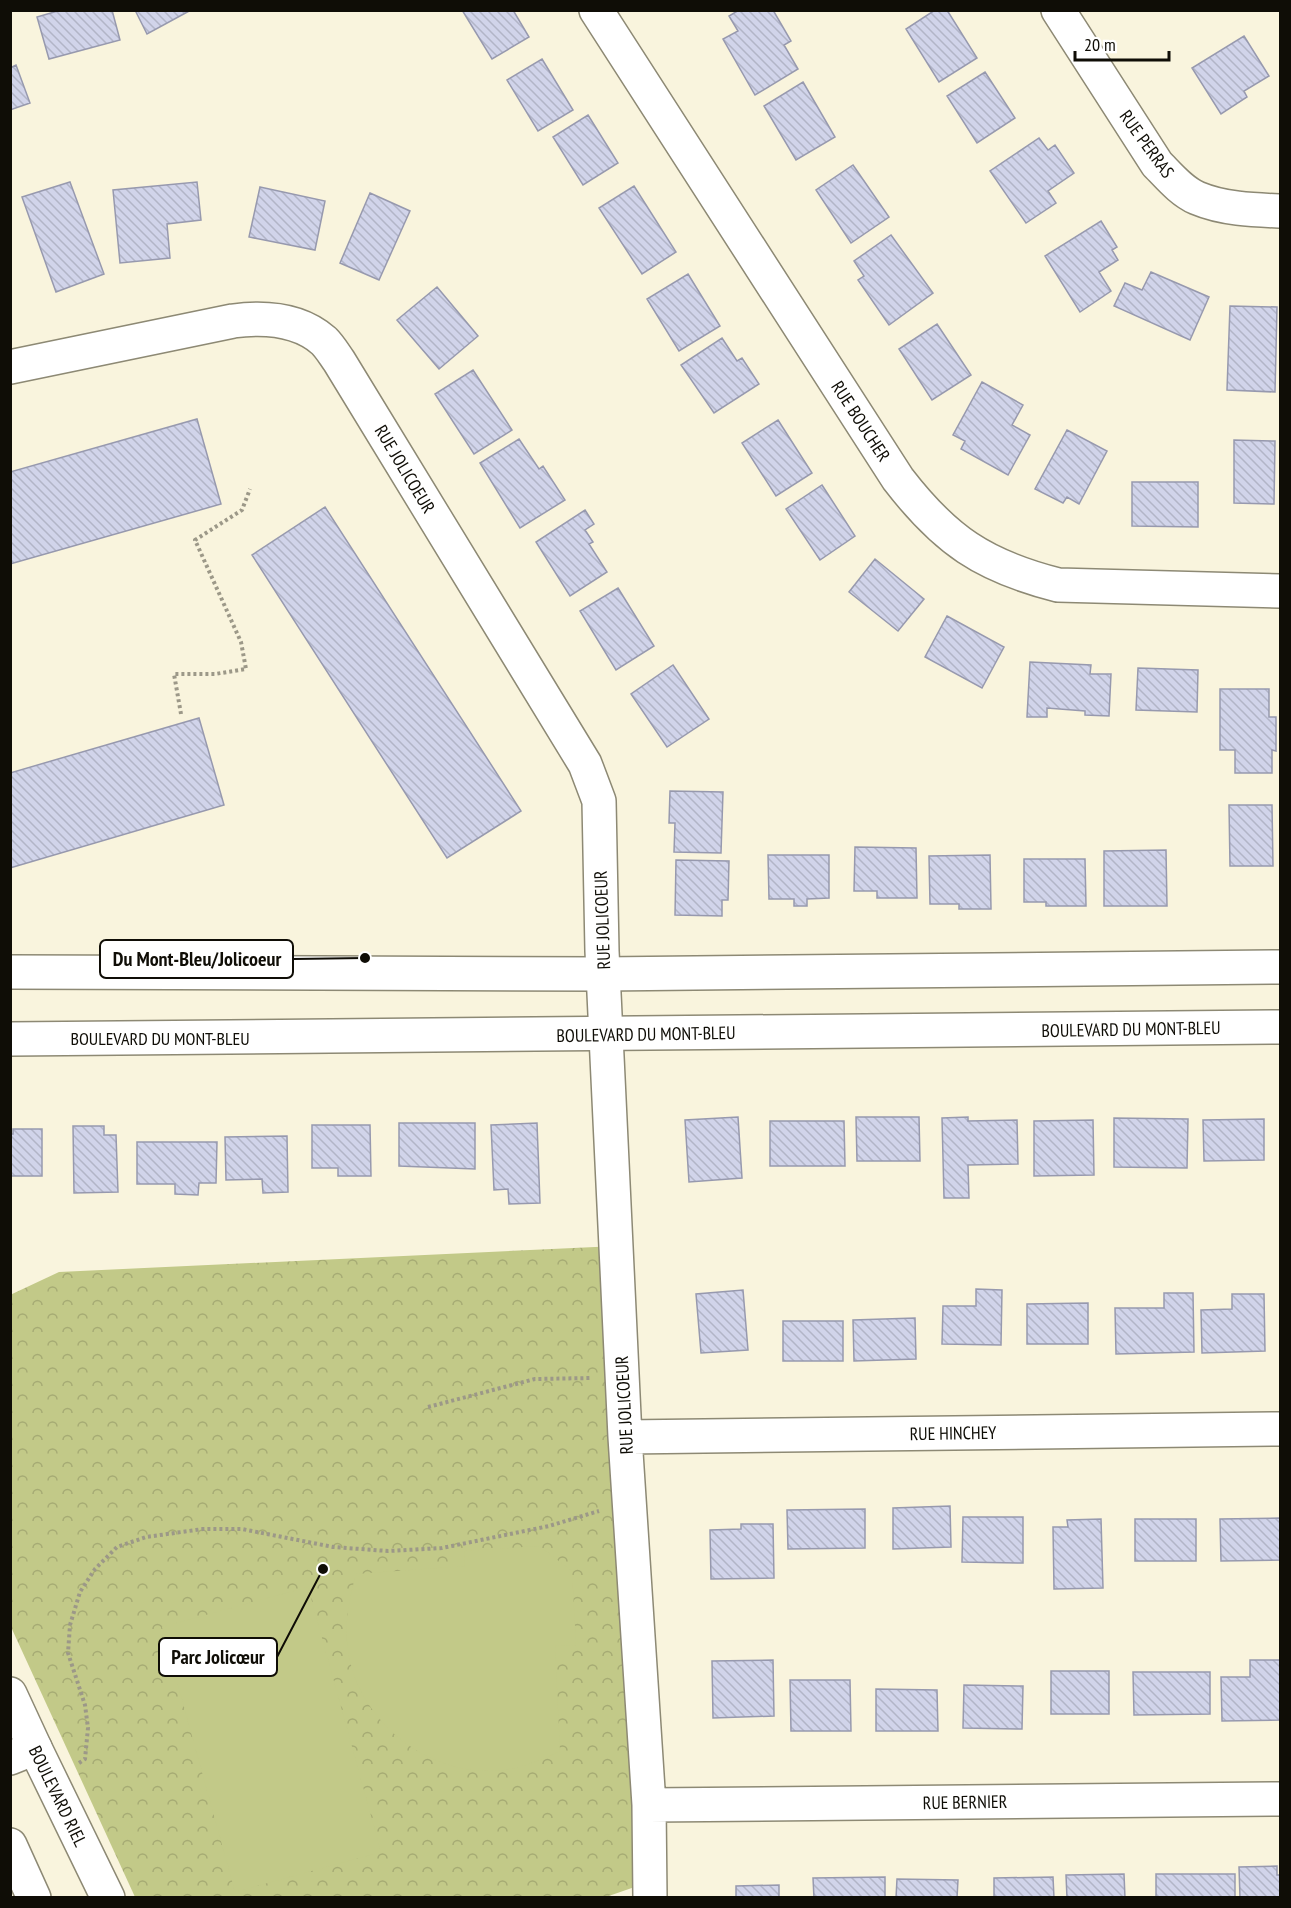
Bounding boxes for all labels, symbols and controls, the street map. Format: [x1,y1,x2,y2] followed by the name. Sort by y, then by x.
[1075,24,1170,62] scale bar
[1084,33,1116,56] text: 20 m
[1115,105,1180,183] street label: RUE PERRAS
[826,376,896,466] street label: RUE BOUCHER
[370,421,441,518] street label: RUE JOLICOEUR
[589,870,615,970] street label: RUE JOLICOEUR
[100,940,293,978] callout: Du Mont-Bleu/Jolicoeur
[113,946,281,972] text: Du Mont-Bleu/Jolicoeur
[1041,1016,1221,1042] street label: BOULEVARD DU MONT-BLEU
[556,1021,736,1047] street label: BOULEVARD DU MONT-BLEU
[70,1027,250,1050] street label: BOULEVARD DU MONT-BLEU
[610,1355,638,1455] street label: RUE JOLICOEUR
[909,1421,997,1445] street label: RUE HINCHEY
[159,1638,277,1676] callout: Parc Jolicœur
[171,1644,265,1670] text: Parc Jolicœur
[24,1742,92,1851] street label: BOULEVARD RIEL
[922,1790,1008,1814] street label: RUE BERNIER

